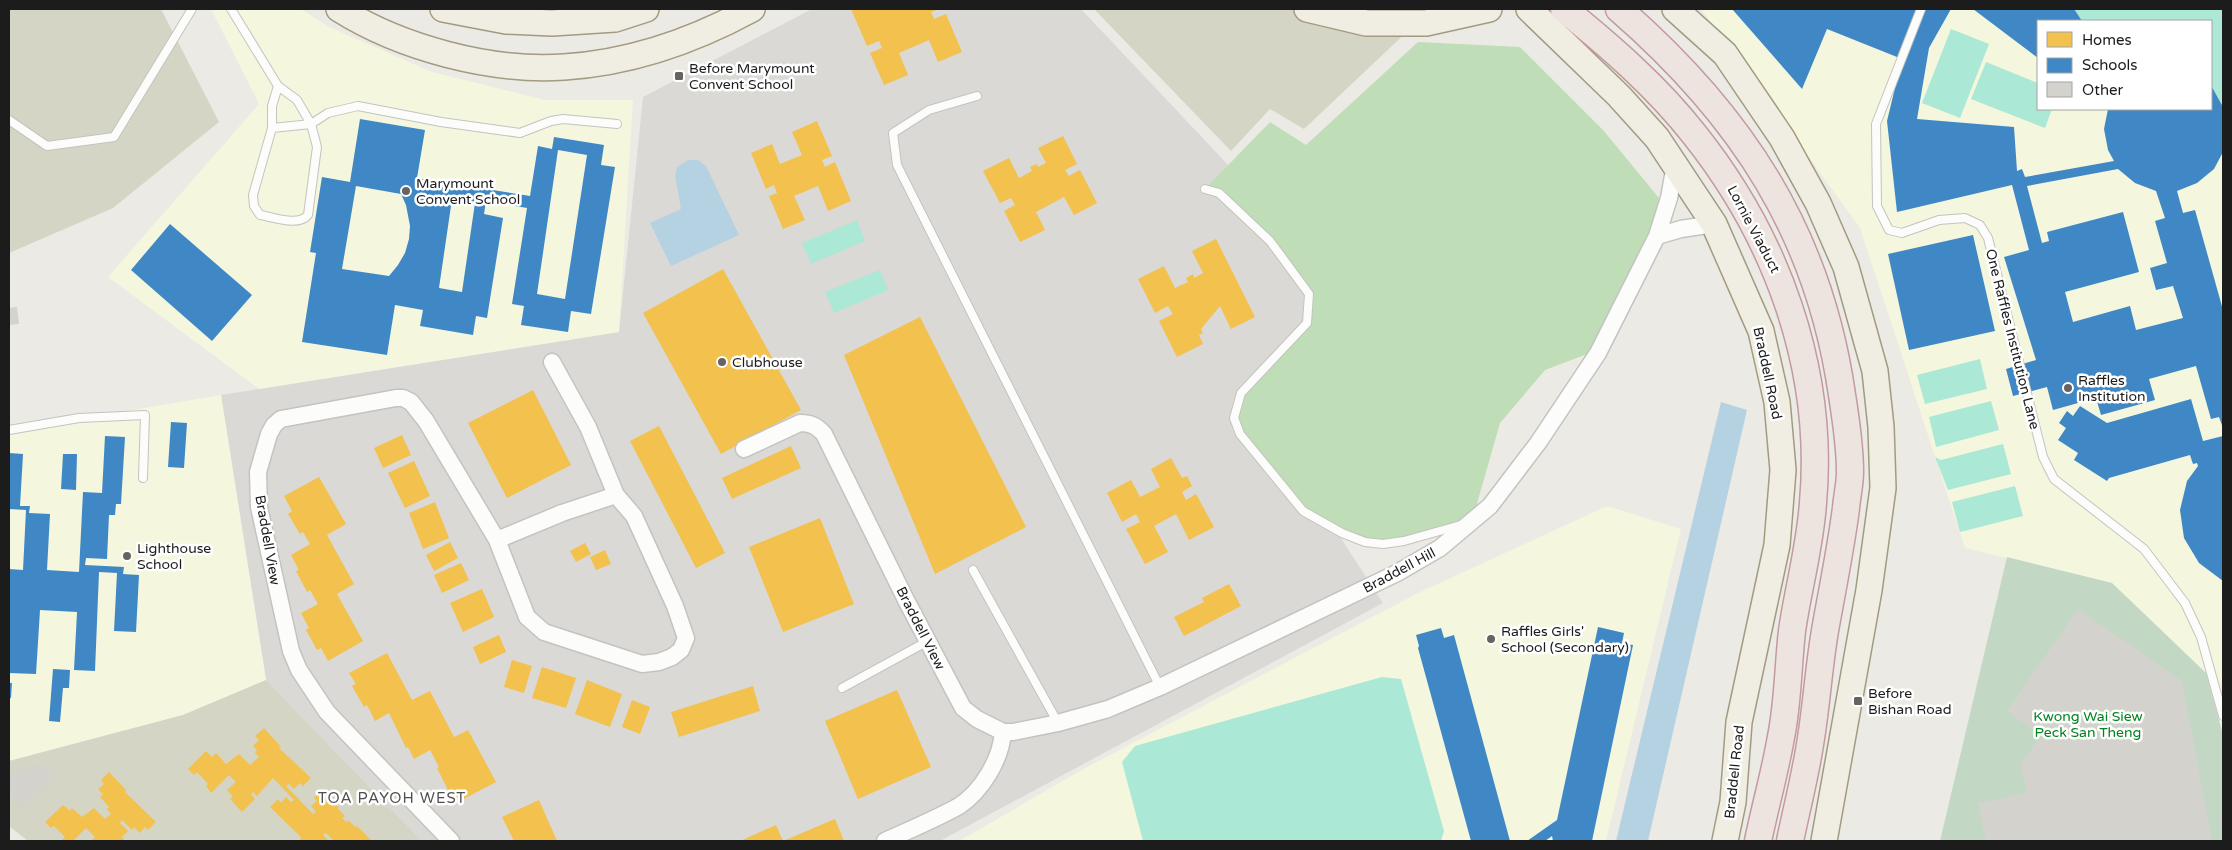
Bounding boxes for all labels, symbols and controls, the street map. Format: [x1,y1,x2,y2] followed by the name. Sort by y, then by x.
[2037,20,2212,110] legend
[2082,31,2132,49] text: Homes
[2082,56,2138,74] text: Schools
[689,60,815,93] place label: Before Marymount Convent School
[673,70,685,82] marker: Before Marymount Convent School
[2082,81,2124,99] text: Other
[416,175,520,208] place label: Marymount Convent School
[1723,183,1784,276] street label: Lornie Viaduct
[400,185,412,197] marker: Marymount Convent School
[1982,247,2043,431] street label: One Raffles Institution Lane
[1749,325,1786,421] street label: Braddell Road
[732,354,803,371] place label: Clubhouse
[716,356,728,368] marker: Clubhouse
[2078,372,2146,405] place label: Raffles Institution
[2062,382,2074,394] marker: Raffles Institution
[251,494,284,586] street label: Braddell View
[137,540,211,573] place label: Lighthouse School
[1360,544,1439,597] street label: Braddell Hill
[121,550,133,562] marker: Lighthouse School
[892,584,949,673] street label: Braddell View
[1501,623,1629,656] place label: Raffles Girls' School (Secondary)
[1485,633,1497,645] marker: Raffles Girls' School (Secondary)
[1868,685,1952,718] place label: Before Bishan Road
[1852,695,1864,707] marker: Before Bishan Road
[2033,708,2143,741] park label: Kwong Wai Siew Peck San Theng
[1721,724,1748,820] street label: Braddell Road
[318,789,466,807] district label: TOA PAYOH WEST

